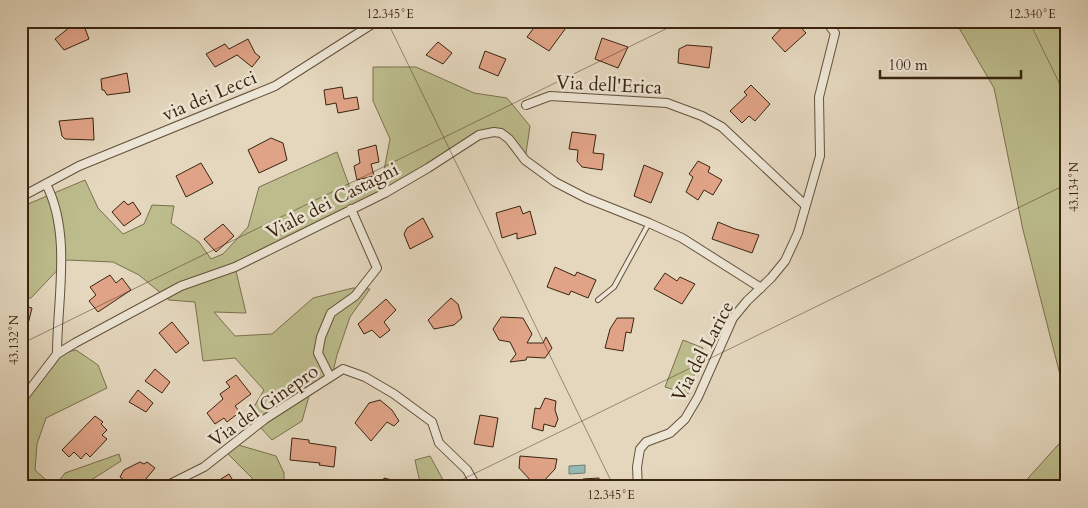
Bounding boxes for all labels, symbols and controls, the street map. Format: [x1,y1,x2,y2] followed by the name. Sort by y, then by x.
[366,6,414,22] text: 12.345°E
[1008,6,1056,22] text: 12.340°E
[880,48,1022,80] scale bar
[888,55,928,75] text: 100 m
[158,64,261,127] street label: via dei Lecci
[555,69,663,101] street label: Via dell'Erica
[262,156,403,245] street label: Viale dei Castagni
[1066,161,1082,212] text: 43.134°N
[665,297,740,406] street label: Via del Larice
[6,314,22,365] text: 43.132°N
[204,358,324,453] street label: Via del Ginepro
[587,487,635,503] text: 12.345°E

